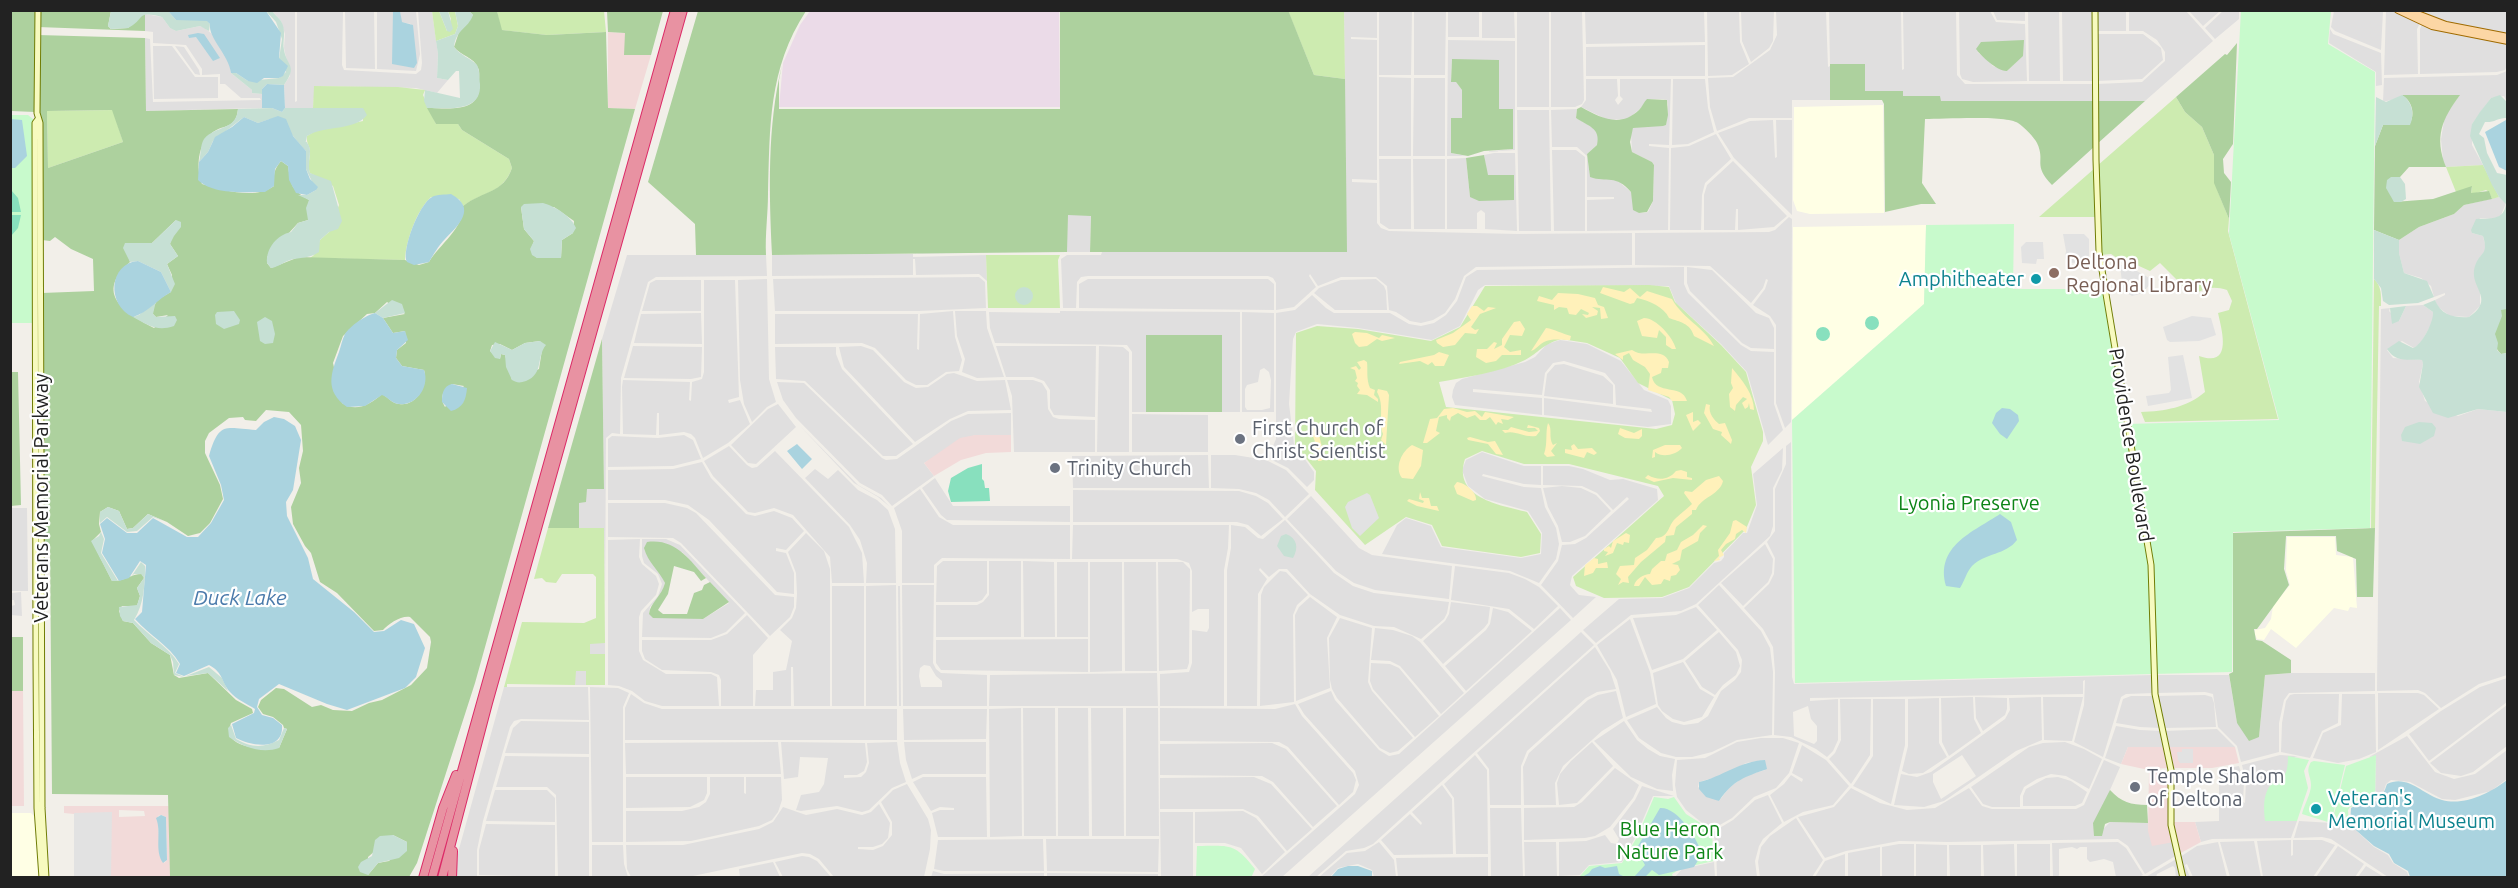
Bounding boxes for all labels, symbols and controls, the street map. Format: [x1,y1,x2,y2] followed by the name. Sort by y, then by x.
[2066,250,2211,297] place label: Deltona Regional Library
[2047,266,2061,280] marker: Deltona Regional Library
[1899,267,2024,291] place label: Amphitheater
[2029,272,2043,286] marker: Amphitheater
[2104,346,2158,544] street label: Providence Boulevard
[29,373,53,623] street label: Veterans Memorial Parkway
[1252,416,1386,463] place label: First Church of Christ Scientist
[1233,432,1247,446] marker: First Church of Christ Scientist
[1067,456,1192,480] place label: Trinity Church
[1048,461,1062,475] marker: Trinity Church
[1898,491,2040,515] park label: Lyonia Preserve
[193,585,287,611] water label: Duck Lake
[2147,764,2284,811] place label: Temple Shalom of Deltona
[2128,780,2142,794] marker: Temple Shalom of Deltona
[2328,786,2495,833] place label: Veteran's Memorial Museum
[2309,802,2323,816] marker: Veteran's Memorial Museum
[1617,817,1723,864] park label: Blue Heron Nature Park

